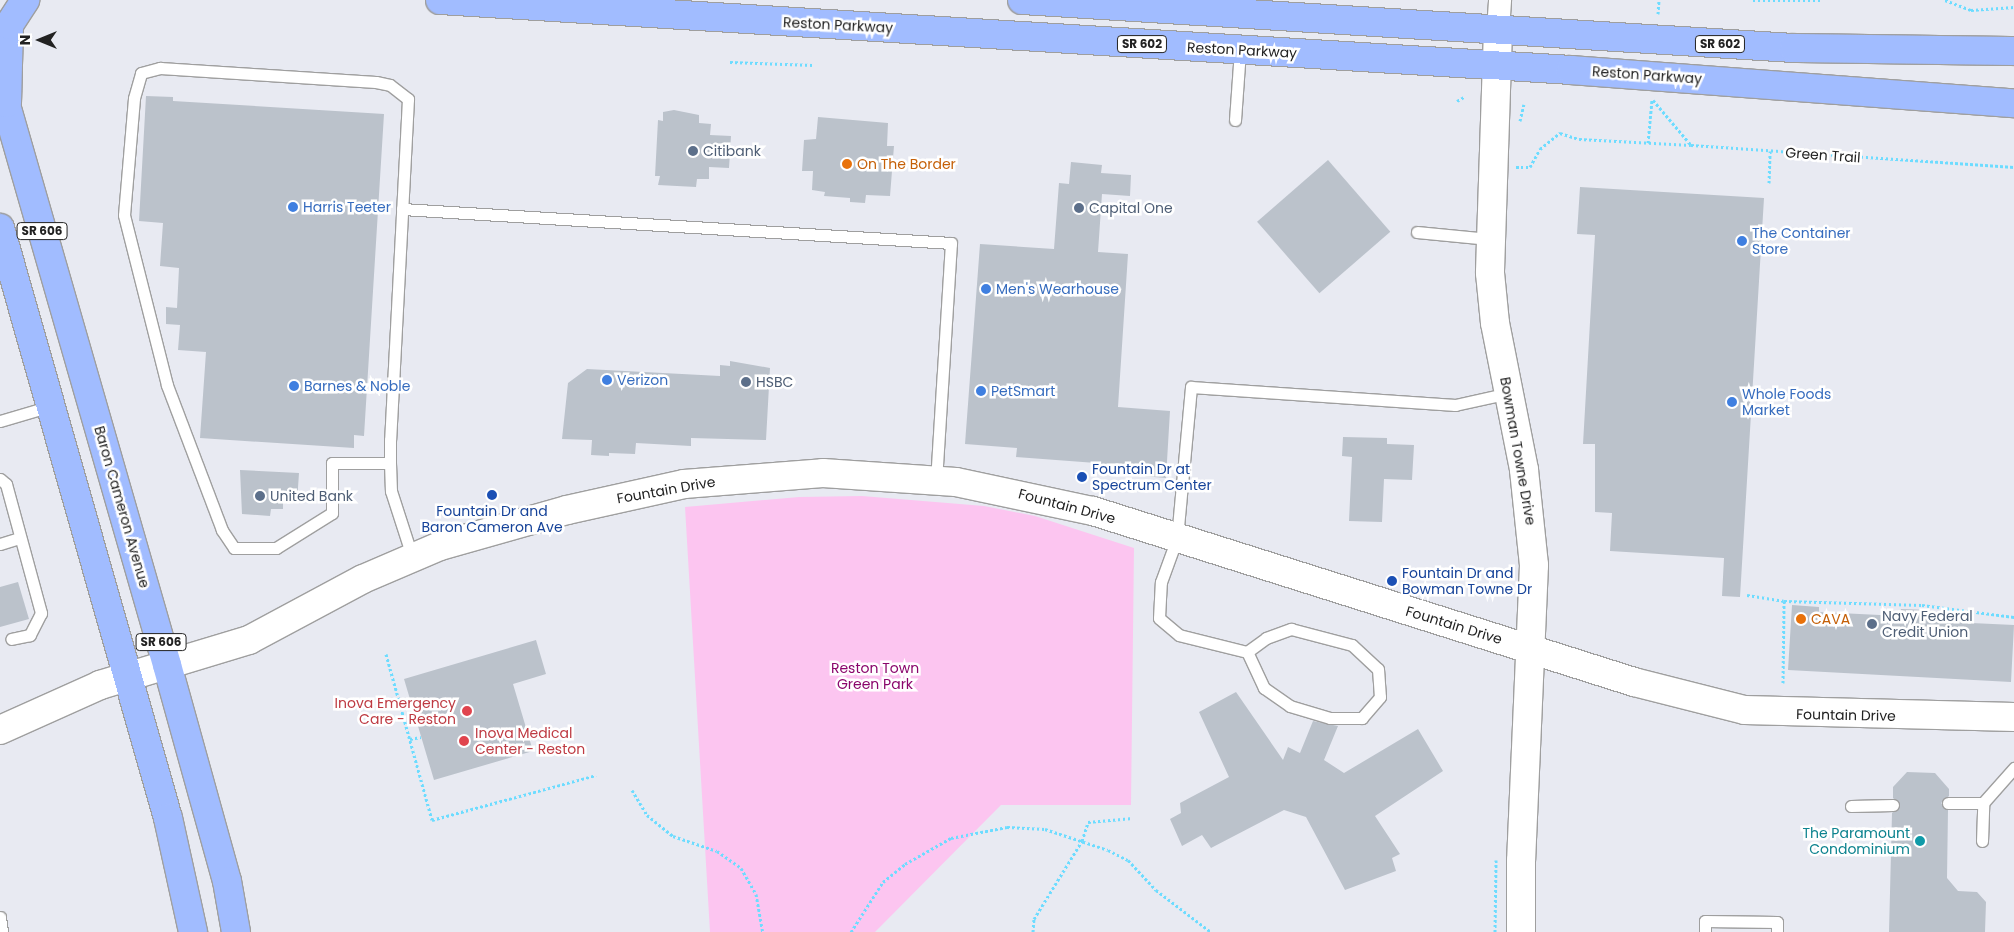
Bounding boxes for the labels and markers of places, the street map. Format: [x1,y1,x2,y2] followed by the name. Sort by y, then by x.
[703,143,761,159] place label: Citibank
[687,145,699,157] marker: Citibank
[857,156,956,172] place label: On The Border
[841,158,853,170] marker: On The Border
[303,199,391,215] place label: Harris Teeter
[1089,200,1173,216] place label: Capital One
[287,201,299,213] marker: Harris Teeter
[1073,202,1085,214] marker: Capital One
[1752,225,1851,258] place label: The Container Store
[1736,235,1748,247] marker: The Container Store
[996,281,1119,297] place label: Men's Wearhouse
[980,283,992,295] marker: Men's Wearhouse
[617,372,668,388] place label: Verizon
[601,374,613,386] marker: Verizon
[756,374,793,390] place label: HSBC
[740,376,752,388] marker: HSBC
[304,378,410,394] place label: Barnes & Noble
[288,380,300,392] marker: Barnes & Noble
[991,383,1055,399] place label: PetSmart
[975,385,987,397] marker: PetSmart
[1742,386,1831,418] place label: Whole Foods Market
[1726,396,1738,408] marker: Whole Foods Market
[1092,461,1212,494] place label: Fountain Dr at Spectrum Center
[1076,471,1088,483] marker: Fountain Dr at Spectrum Center
[270,488,353,504] place label: United Bank
[486,489,498,501] marker: Fountain Dr and Baron Cameron Ave
[254,490,266,502] marker: United Bank
[421,503,563,536] place label: Fountain Dr and Baron Cameron Ave
[1402,565,1532,598] place label: Fountain Dr and Bowman Towne Dr
[1386,575,1398,587] marker: Fountain Dr and Bowman Towne Dr
[1882,608,1973,640] place label: Navy Federal Credit Union
[1811,611,1850,627] place label: CAVA
[1795,613,1807,625] marker: CAVA
[1866,618,1878,630] marker: Navy Federal Credit Union
[335,695,456,728] place label: Inova Emergency Care - Reston
[460,704,474,718] marker: Inova Emergency Care - Reston
[475,725,585,758] place label: Inova Medical Center - Reston
[457,734,471,748] marker: Inova Medical Center - Reston
[1802,825,1910,858] place label: The Paramount Condominium
[1914,835,1926,847] marker: The Paramount Condominium

